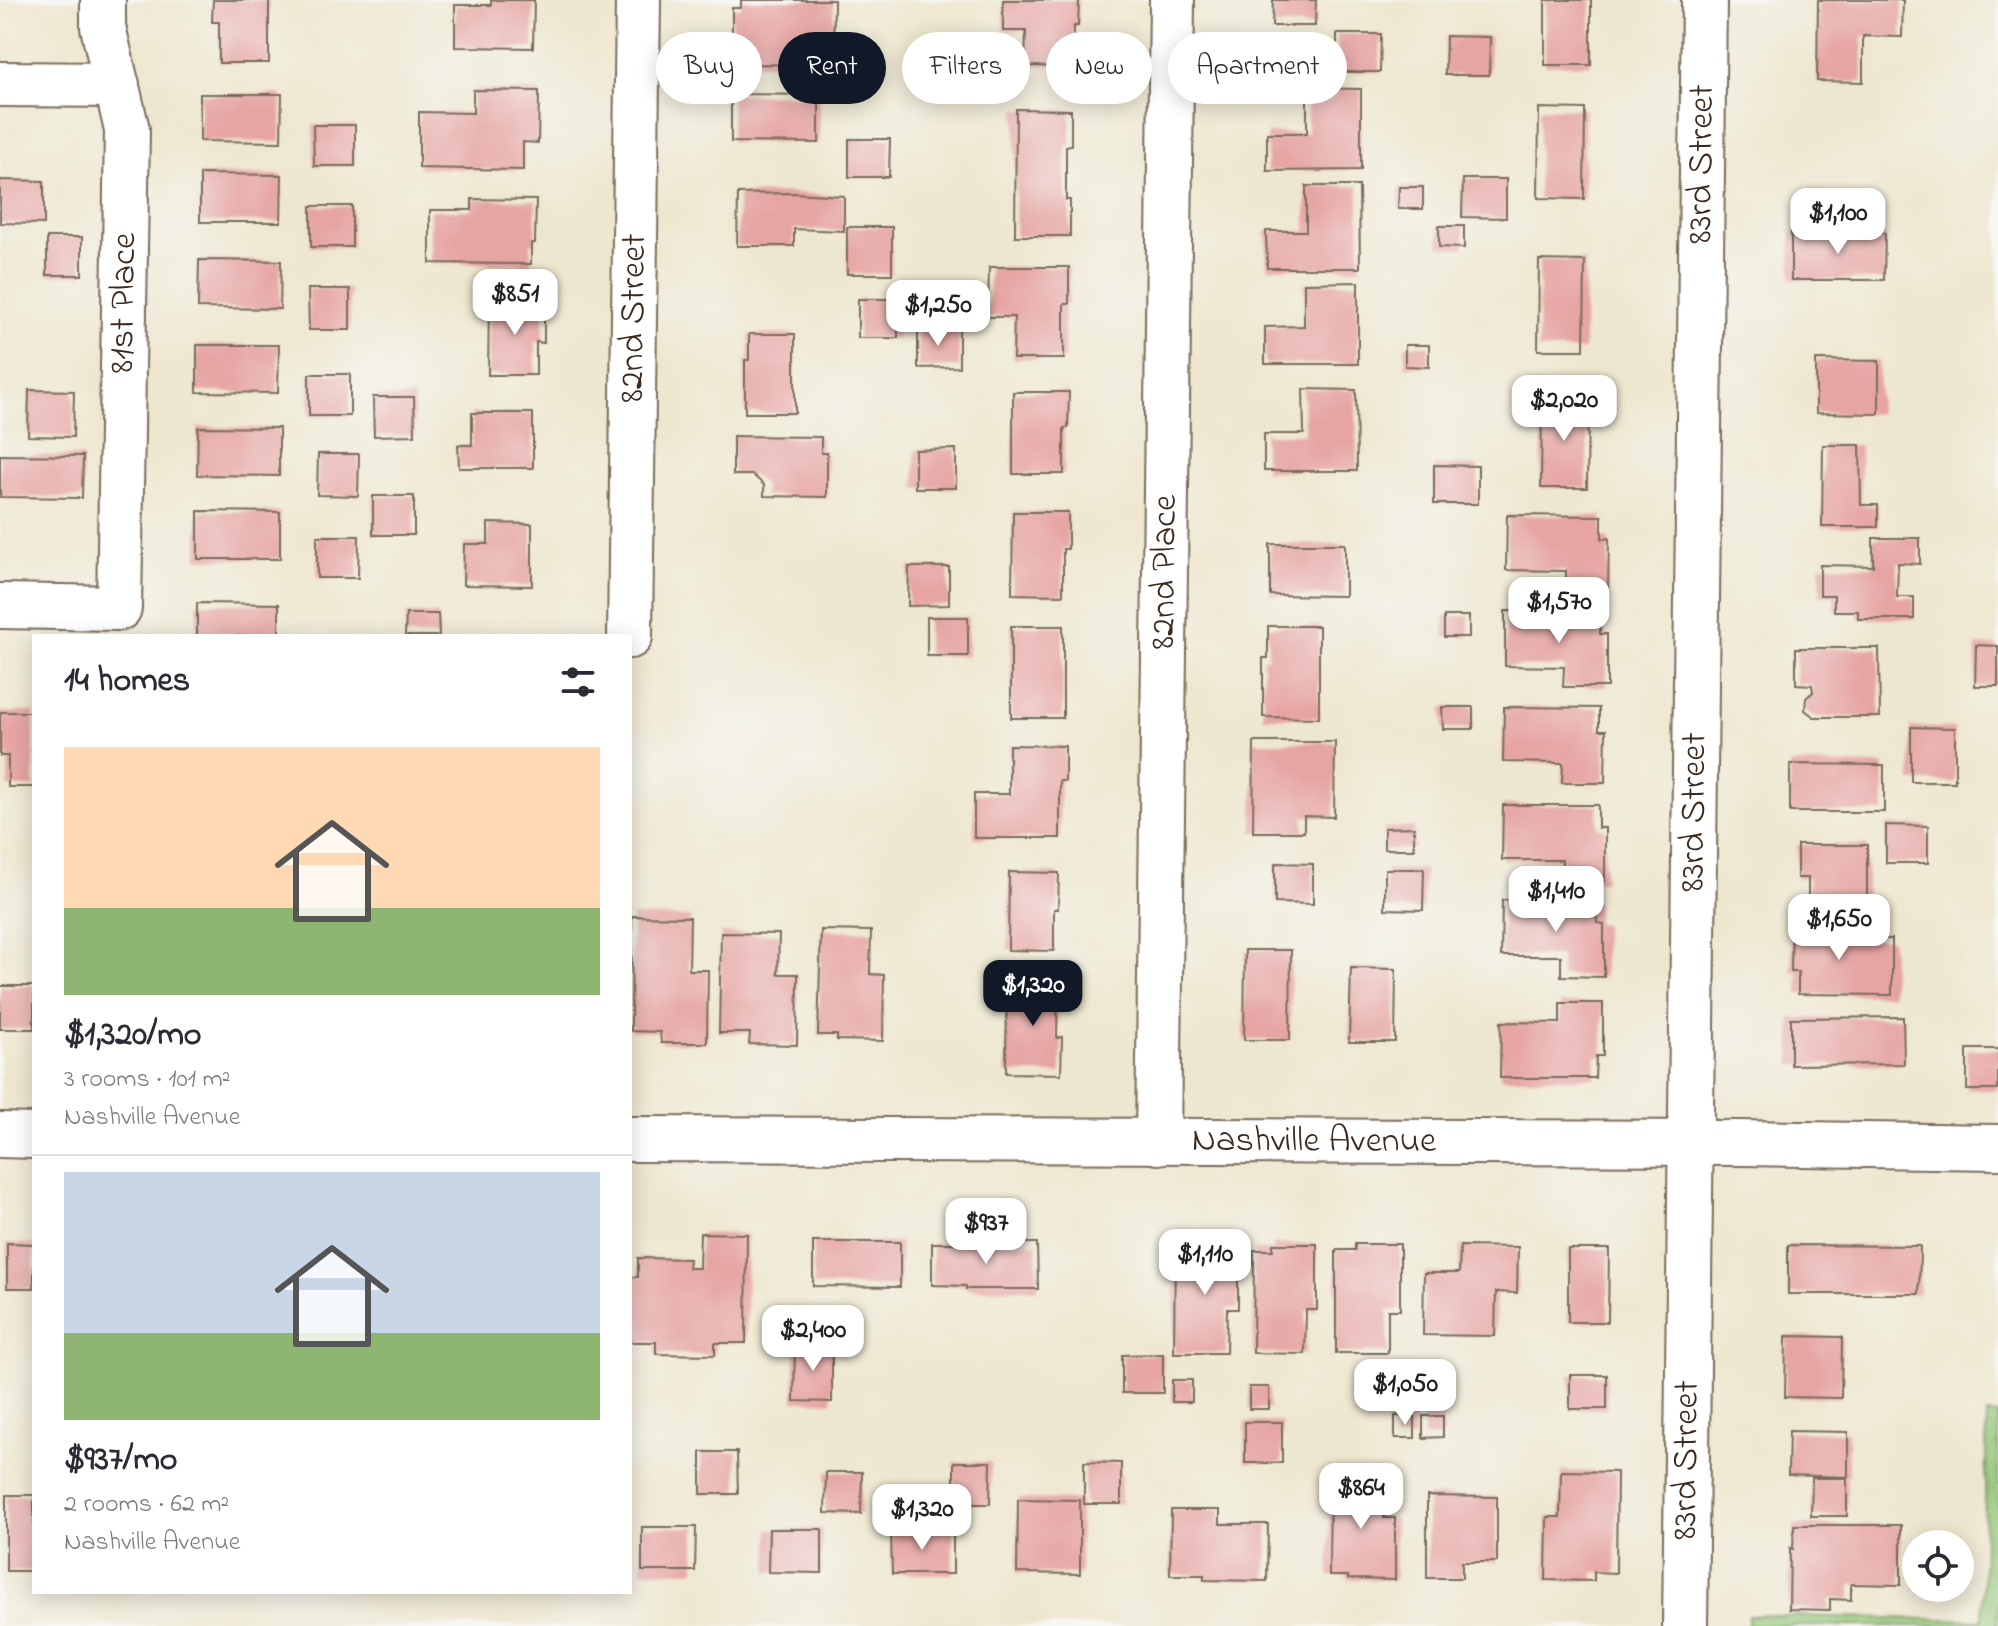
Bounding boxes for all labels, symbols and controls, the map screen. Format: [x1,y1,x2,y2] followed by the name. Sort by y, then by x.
[656,32,762,104] chip: Buy
[778,32,886,104] chip: Rent
[902,32,1030,104] chip: Filters
[1046,32,1152,104] chip: New
[1168,32,1347,104] chip: Apartment
[1675,84,1730,244] street label: 83rd Street
[1773,188,1903,256] pin: $1,100
[1808,195,1868,233] text: $1,100
[96,231,152,374] street label: 81st Place
[606,233,662,403] street label: 82nd Street
[468,269,562,337] pin: $851
[491,276,539,314] text: $851
[873,280,1003,348] pin: $1,250
[904,287,972,325] text: $1,250
[1499,375,1629,443] pin: $2,020
[1530,382,1598,420] text: $2,020
[1138,494,1192,650] street label: 82nd Place
[1494,577,1624,645] pin: $1,570
[1526,584,1592,622] text: $1,570
[64,657,190,707] text: 14 homes
[556,660,600,704] icon: filters
[1667,732,1722,892] street label: 83rd Street
[260,799,404,943] icon: home
[1491,866,1621,934] pin: $1,410
[1527,873,1585,911] text: $1,410
[1774,894,1904,962] pin: $1,650
[1806,901,1872,939] text: $1,650
[968,960,1098,1028] pin: $1,320
[1001,967,1065,1005] text: $1,320
[64,1011,201,1061] text: $1,320/mo
[64,1061,230,1099] text: 3 rooms · 101 m²
[64,1099,241,1137] text: Nashville Avenue
[1192,1115,1437,1168] street label: Nashville Avenue
[939,1198,1033,1266] pin: $937
[963,1205,1009,1243] text: $937
[260,1224,404,1368] icon: home
[1140,1229,1270,1297] pin: $1,110
[1177,1236,1233,1274] text: $1,110
[748,1305,878,1373] pin: $2,400
[780,1312,846,1350] text: $2,400
[1340,1359,1470,1427] pin: $1,050
[1372,1366,1438,1404] text: $1,050
[1660,1380,1714,1540] street label: 83rd Street
[64,1436,177,1486] text: $937/mo
[1314,1463,1408,1531] pin: $864
[1337,1470,1385,1508] text: $864
[857,1484,987,1552] pin: $1,320
[64,1486,229,1524] text: 2 rooms · 62 m²
[890,1491,954,1529] text: $1,320
[64,1524,241,1562] text: Nashville Avenue
[1902,1530,1974,1602] map controls
[1902,1530,1974,1602] button: locate

